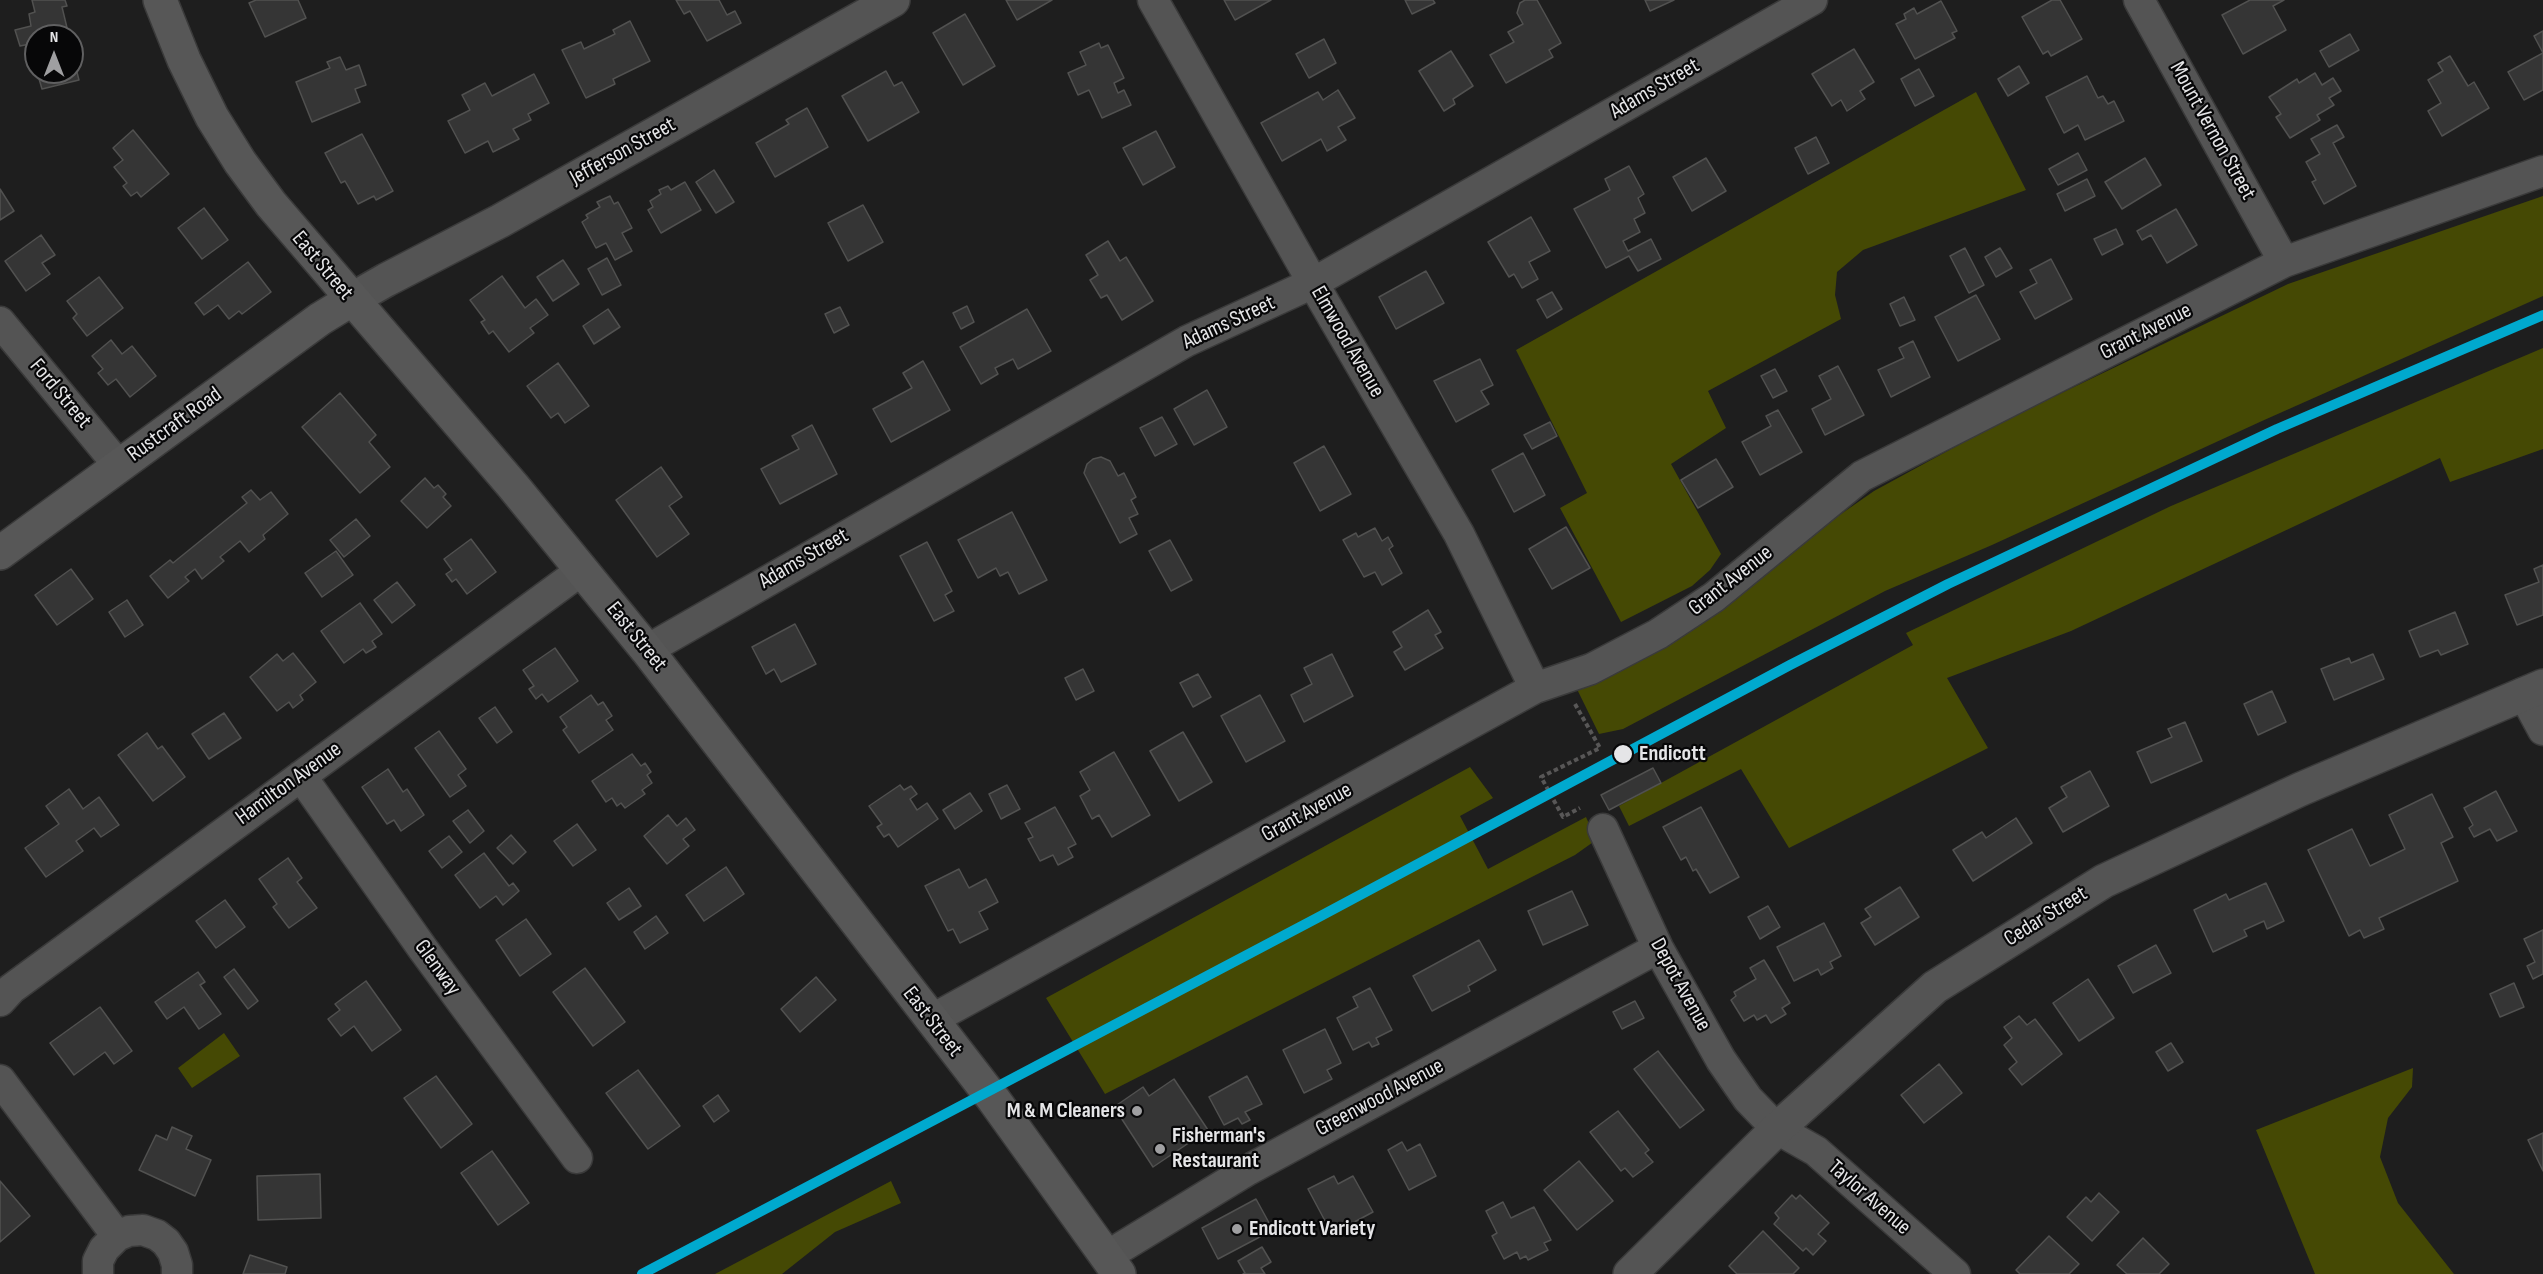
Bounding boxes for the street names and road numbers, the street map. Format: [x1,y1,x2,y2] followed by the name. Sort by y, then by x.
[1606,53,1704,125] street label: Adams Street
[2163,58,2261,204] street label: Mount Vernon Street
[566,112,680,192] street label: Jefferson Street
[286,226,358,306] street label: East Street
[1305,282,1389,402] street label: Elmwood Avenue
[1179,290,1279,356] street label: Adams Street
[2096,298,2196,366] street label: Grant Avenue
[23,354,97,434] street label: Ford Street
[123,382,227,468] street label: Rustcraft Road
[755,523,853,595] street label: Adams Street
[1684,540,1778,622] street label: Grant Avenue
[600,597,672,677] street label: East Street
[231,737,347,831] street label: Hamilton Avenue
[1257,777,1357,849] street label: Grant Avenue
[1999,881,2093,953] street label: Cedar Street
[1644,934,1716,1036] street label: Depot Avenue
[408,935,466,1001] street label: Glenway
[896,982,968,1062] street label: East Street
[1312,1053,1448,1143] street label: Greenwood Avenue
[1822,1155,1916,1241] street label: Taylor Avenue

